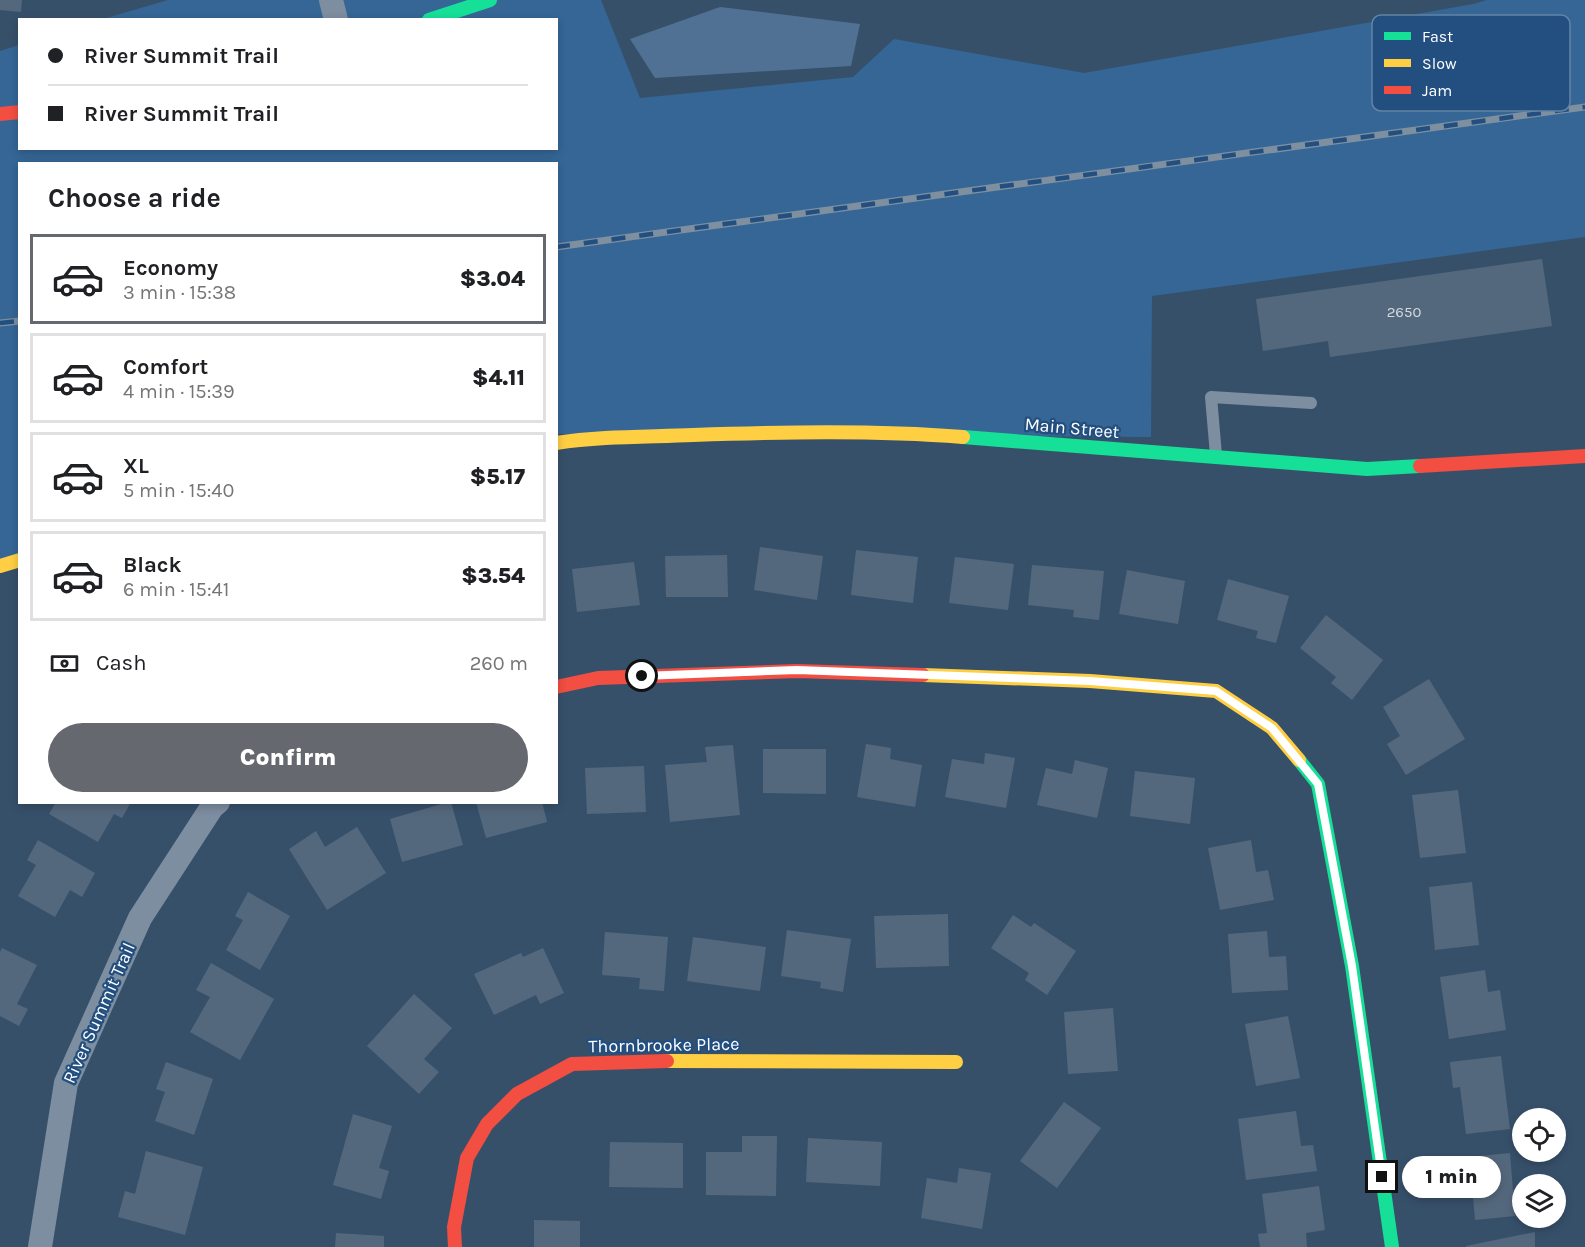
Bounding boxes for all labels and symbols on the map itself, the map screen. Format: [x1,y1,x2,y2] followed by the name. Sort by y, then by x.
[1372,15,1570,111] legend
[1422,27,1453,46] text: Fast
[1422,54,1457,73] text: Slow
[1422,81,1452,100] text: Jam
[1387,303,1421,321] house number: 2650
[1024,413,1121,443] street label: Main Street
[628,662,655,689] route start
[58,939,140,1087] street label: River Summit Trail
[588,1033,740,1057] street label: Thornbrooke Place
[1403,1156,1502,1198] callout: 1 min
[1368,1163,1395,1190] route end

